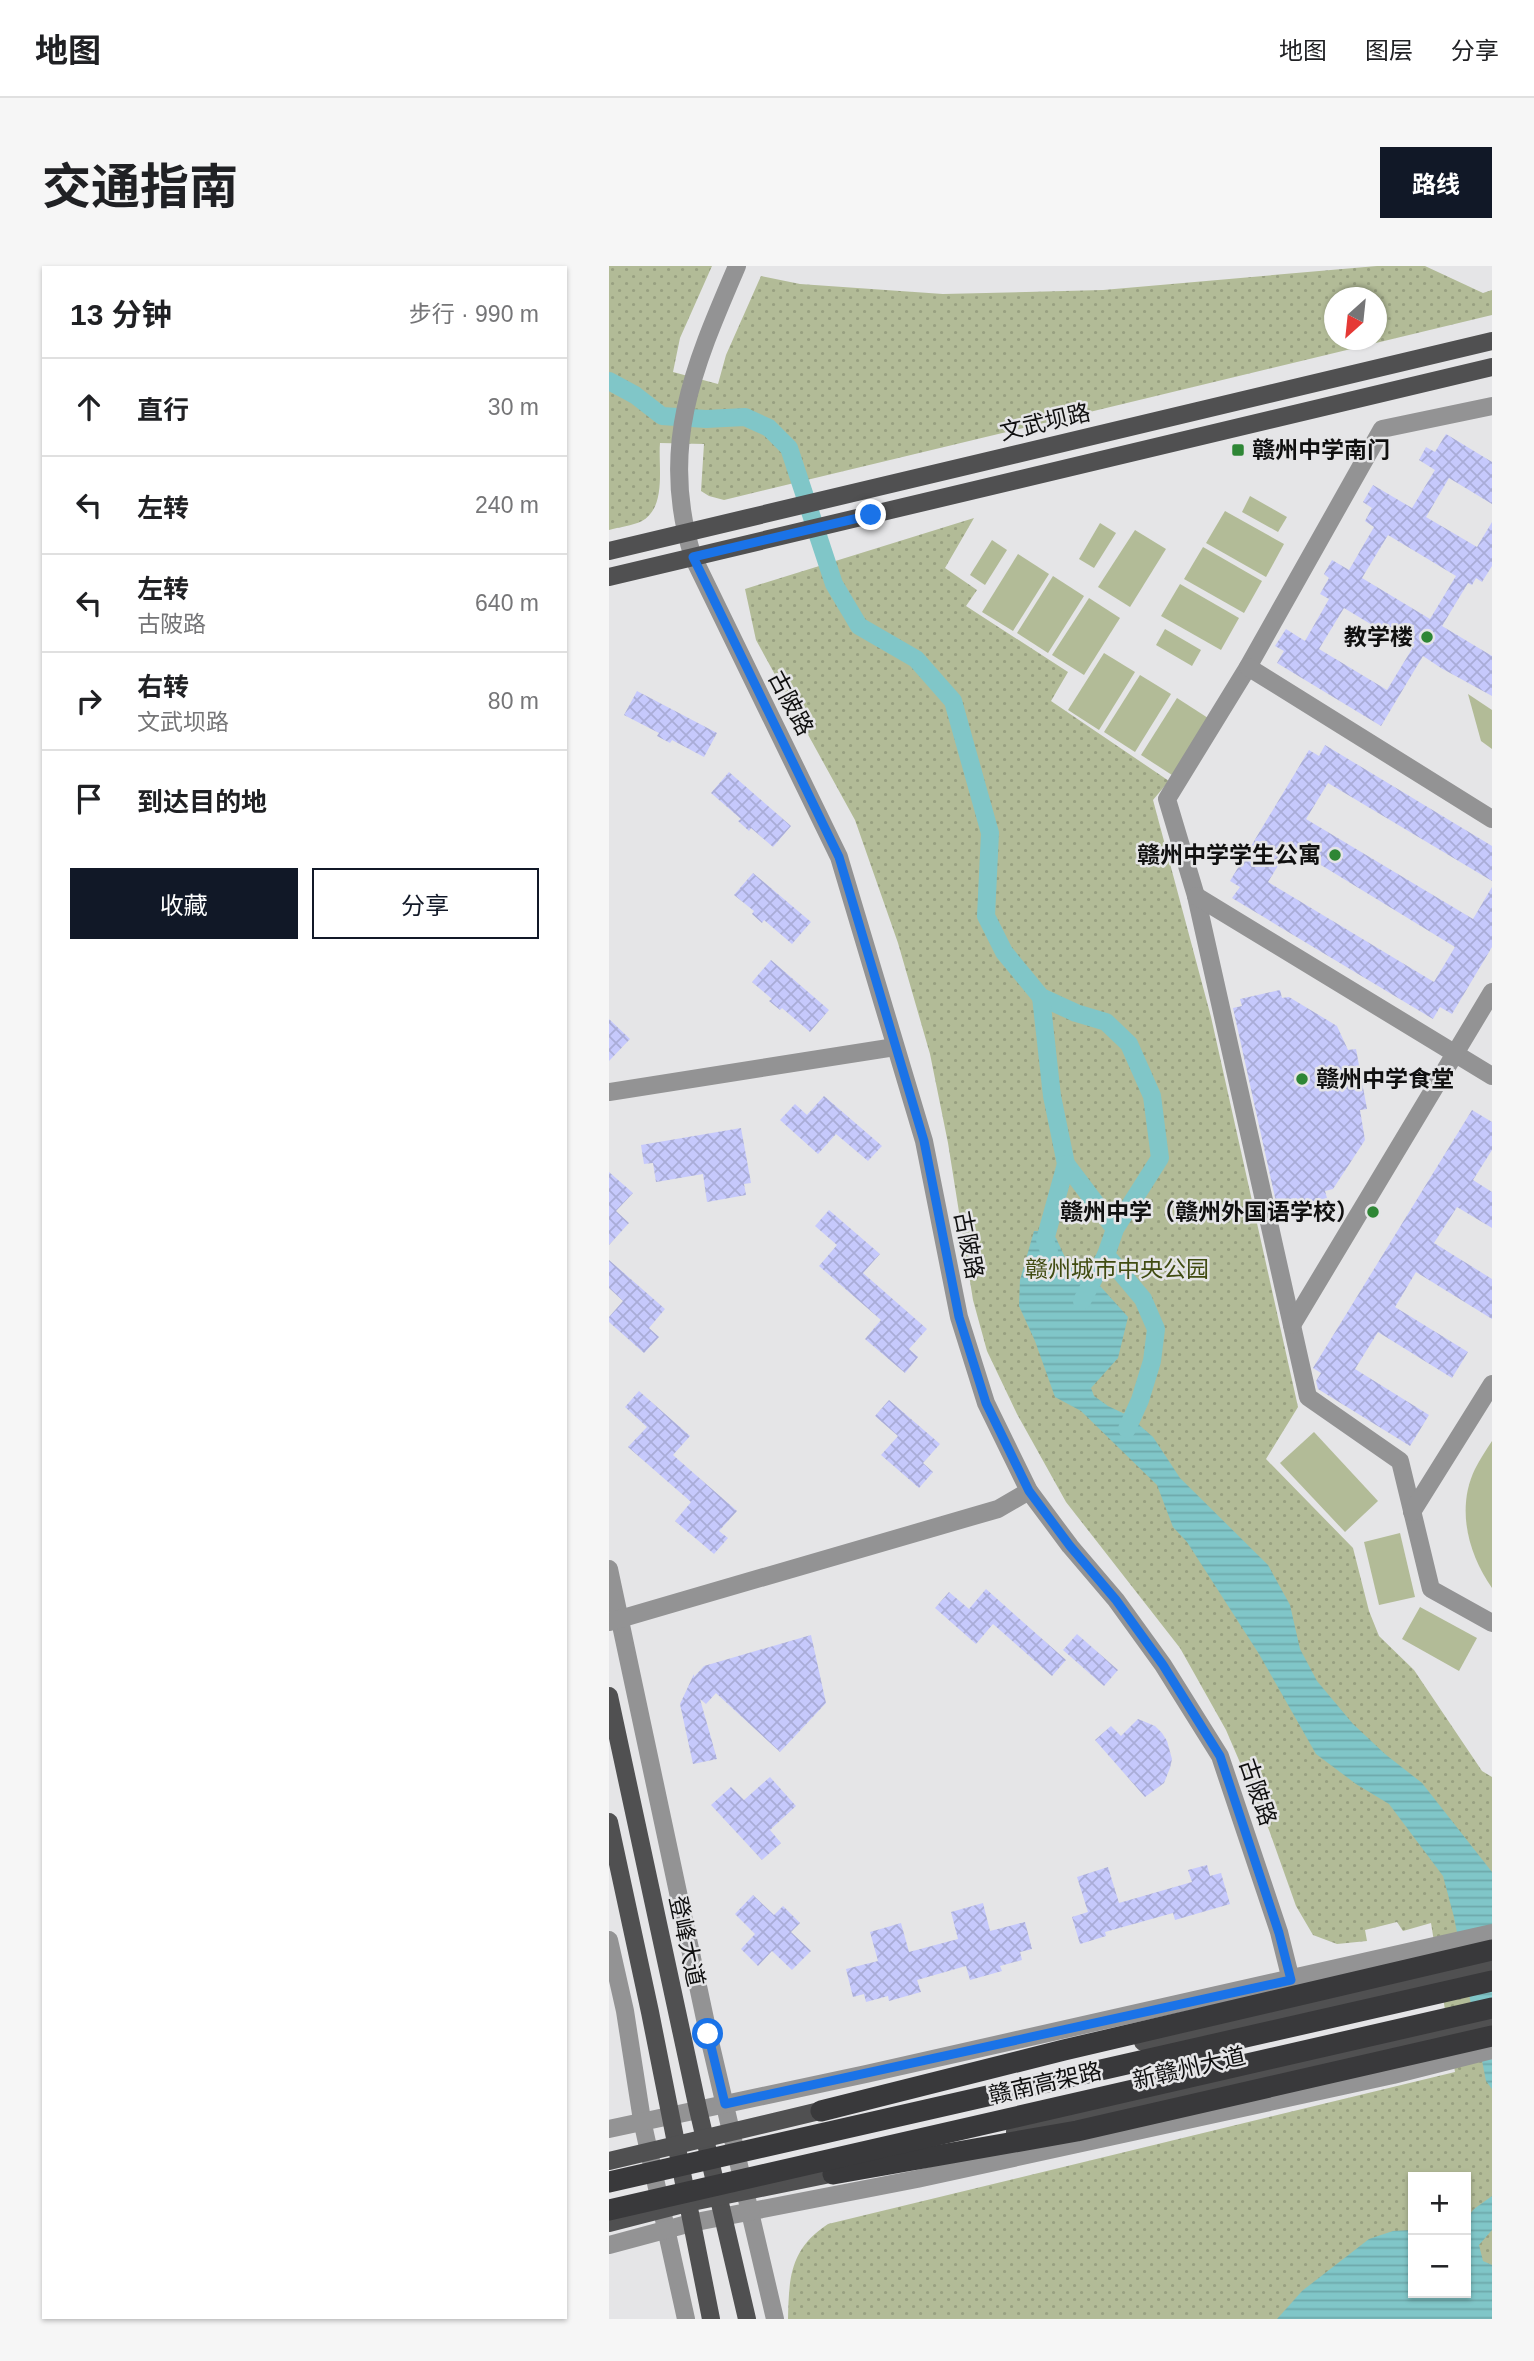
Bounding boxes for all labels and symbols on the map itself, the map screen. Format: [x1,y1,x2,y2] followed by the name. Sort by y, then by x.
[1324,287,1387,350] north arrow
[997,399,1093,445] street label: 文武坝路
[1252,437,1390,463] place label: 赣州中学南门
[1230,442,1246,458] marker: 赣州中学南门
[855,499,886,530] route end
[1344,624,1413,650] place label: 教学楼
[1419,629,1435,645] marker: 教学楼
[763,666,819,740] street label: 古陂路
[1137,842,1321,868] place label: 赣州中学学生公寓
[1327,847,1343,863] marker: 赣州中学学生公寓
[1316,1066,1454,1092] place label: 赣州中学食堂
[1294,1071,1310,1087] marker: 赣州中学食堂
[1060,1199,1359,1225] place label: 赣州中学（赣州外国语学校）
[1365,1204,1381,1220] marker: 赣州中学（赣州外国语学校）
[950,1209,988,1281] street label: 古陂路
[1025,1256,1209,1282] park label: 赣州城市中央公园
[1234,1755,1282,1829] street label: 古陂路
[665,1893,709,1989] street label: 登峰大道
[692,2018,723,2049] route start
[1130,2042,1248,2094] street label: 新赣州大道
[986,2057,1104,2109] street label: 赣南高架路

